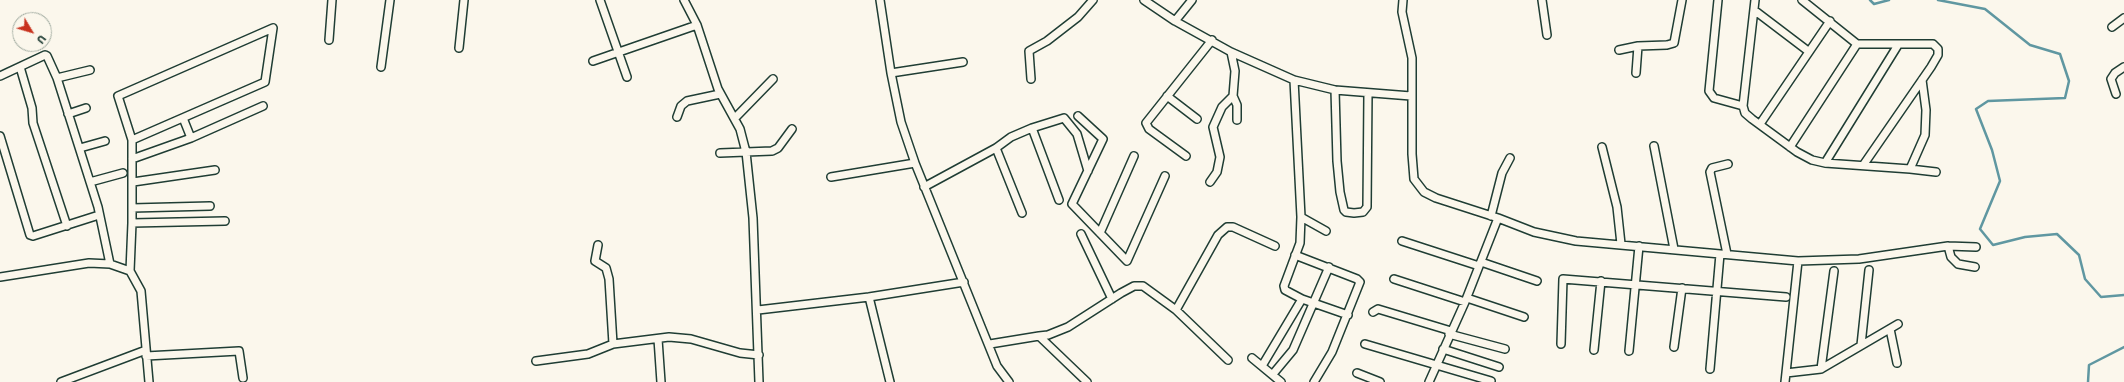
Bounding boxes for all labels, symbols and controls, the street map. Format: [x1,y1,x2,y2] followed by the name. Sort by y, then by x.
[12,12,52,52] north arrow
[33,31,49,47] text: U

